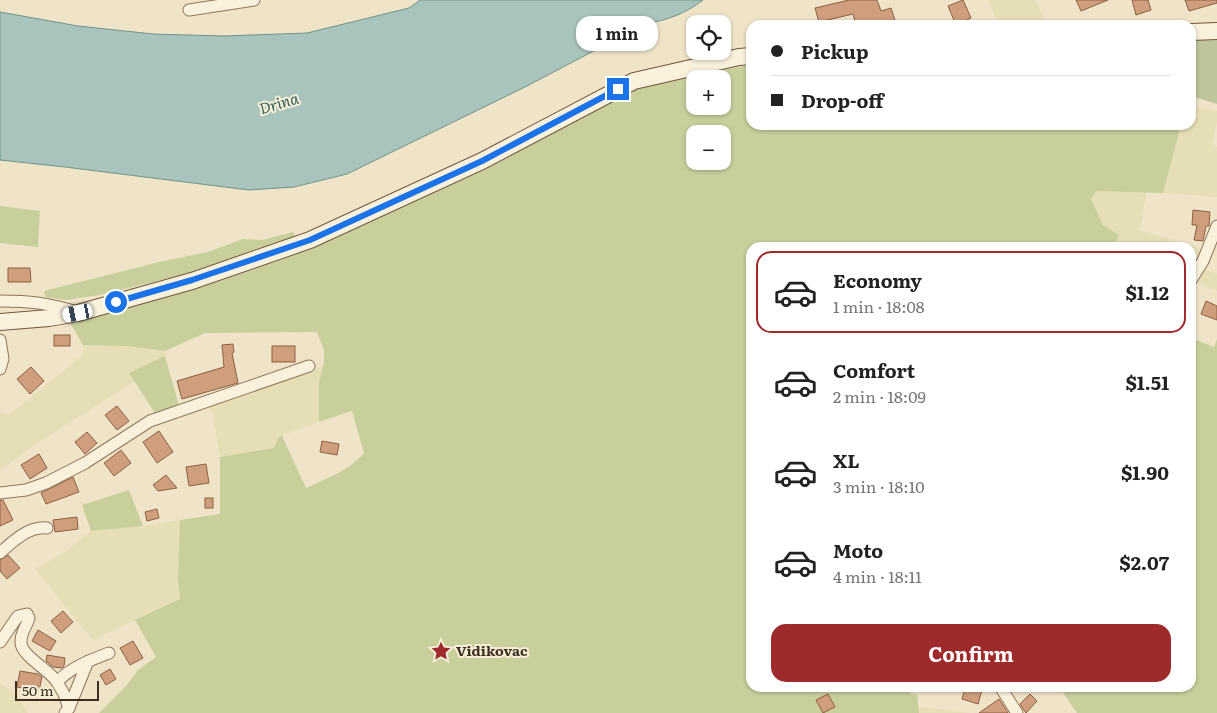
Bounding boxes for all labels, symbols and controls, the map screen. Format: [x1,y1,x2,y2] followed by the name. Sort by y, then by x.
[686,15,731,170] map controls
[686,15,731,60] button: locate
[577,17,659,52] callout: 1 min
[596,21,638,45] text: 1 min
[801,37,869,65] text: Pickup
[686,70,731,115] button: +
[607,78,629,100] route end
[256,86,301,119] water label: Drina
[801,86,884,114] text: Drop-off
[686,125,731,170] button: −
[833,266,922,294] text: Economy
[773,270,818,315] icon: car
[1126,278,1169,306] text: $1.12
[105,291,127,313] route start
[833,294,925,318] text: 1 min · 18:08
[61,303,94,323] car
[833,356,915,384] text: Comfort
[773,360,818,405] icon: car
[1125,368,1169,396] text: $1.51
[833,384,926,408] text: 2 min · 18:09
[833,446,860,474] text: XL
[773,450,818,495] icon: car
[1121,458,1169,486] text: $1.90
[833,474,924,498] text: 3 min · 18:10
[833,536,883,564] text: Moto
[773,540,818,585] icon: car
[1119,548,1169,576] text: $2.07
[833,564,922,588] text: 4 min · 18:11
[771,624,1171,682] button: Confirm
[430,640,452,662] place icon: Vidikovac
[456,640,528,660] place label: Vidikovac
[15,678,99,701] scale bar
[22,680,54,700] text: 50 m

